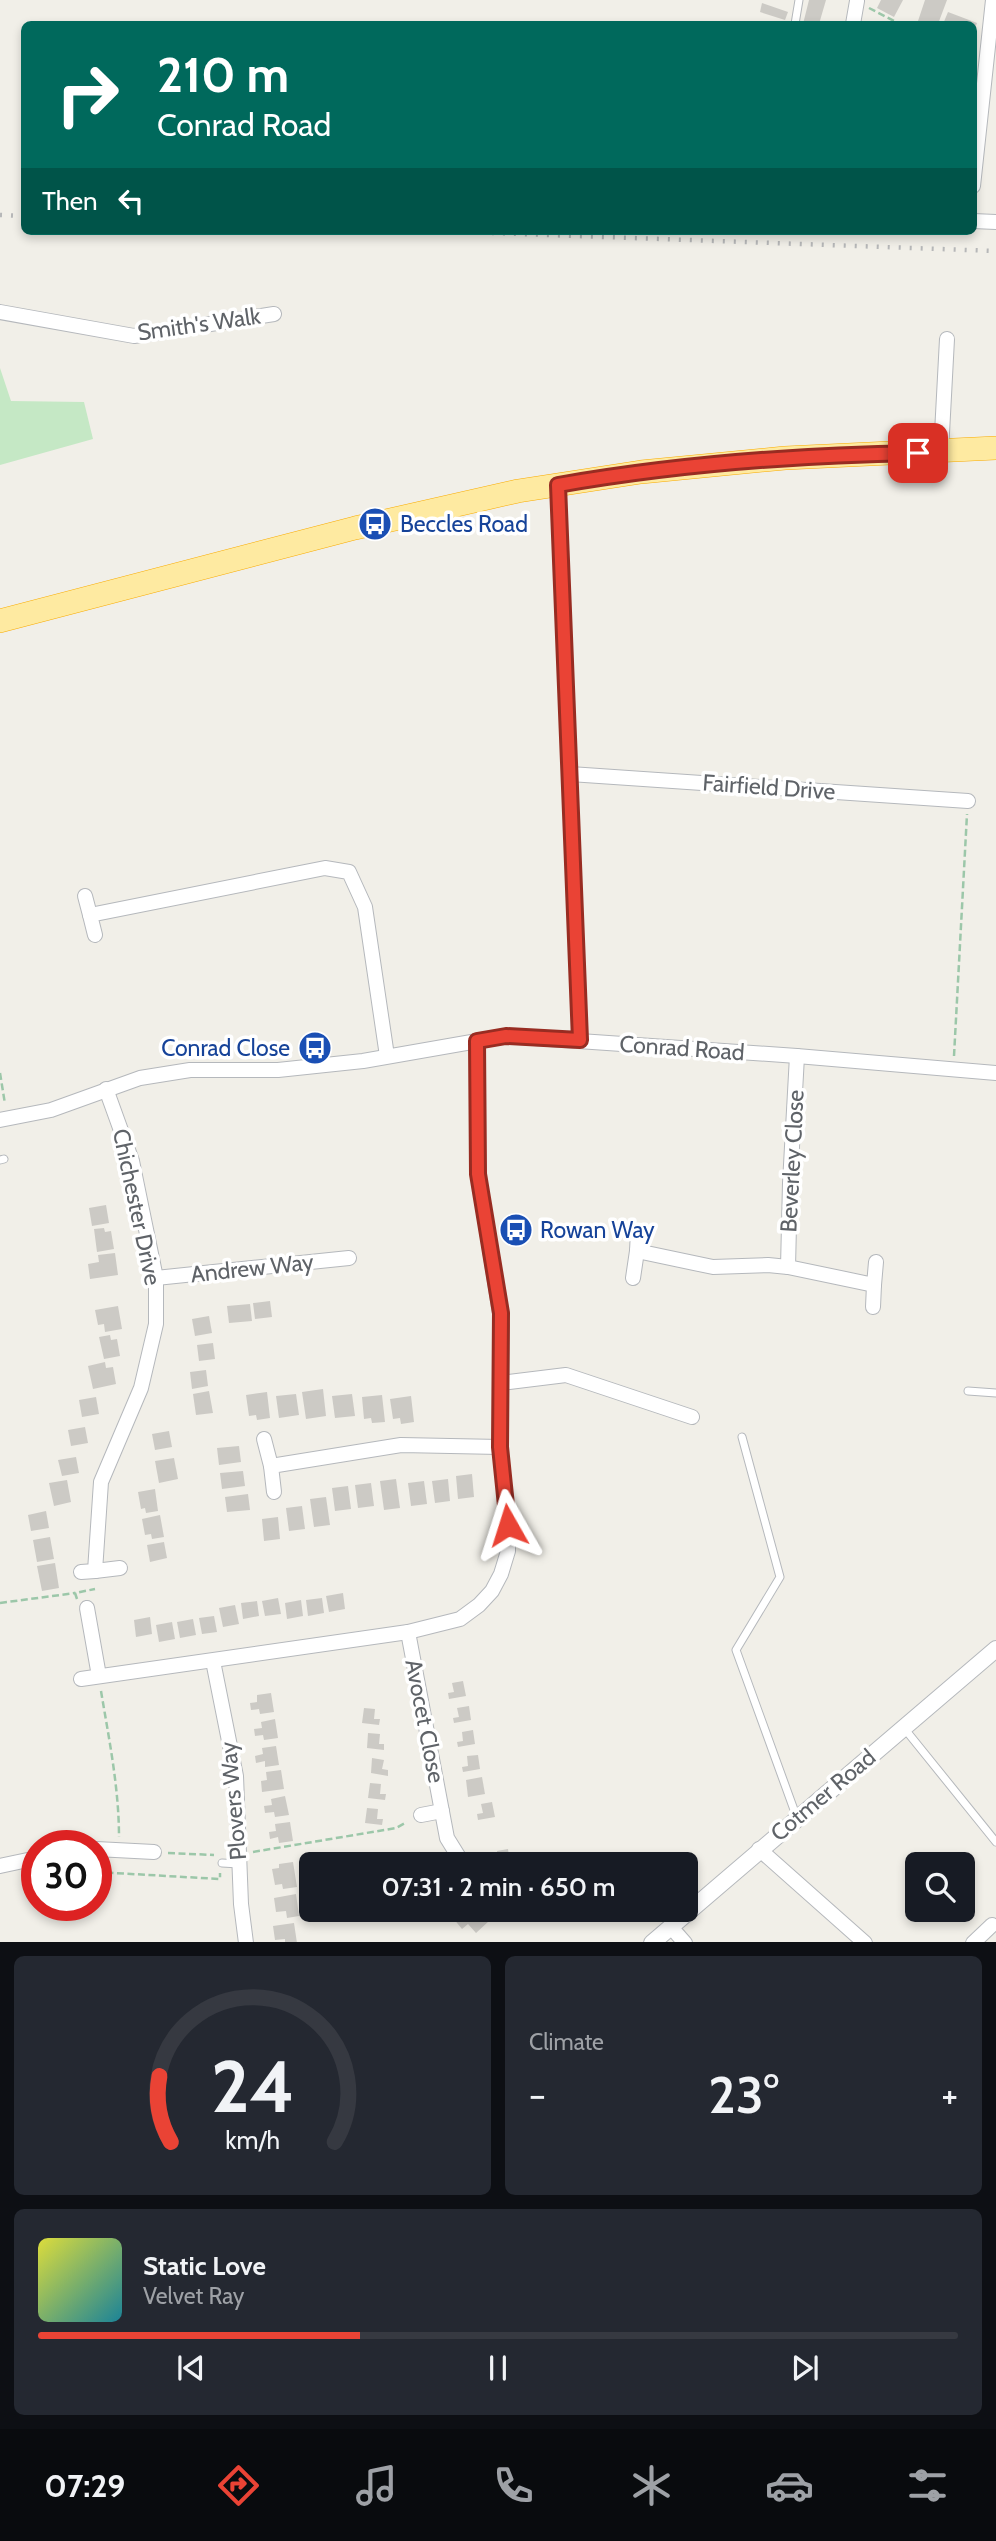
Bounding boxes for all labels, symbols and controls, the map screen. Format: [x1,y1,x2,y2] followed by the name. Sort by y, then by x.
[157,45,289,104] text: 210 m
[42,49,133,140] icon: right
[157,105,331,144] text: Conrad Road
[112,182,150,220] icon: left
[42,185,98,217] text: Then
[136,301,263,347] street label: Smith's Walk
[888,423,948,483] pin
[899,434,937,472] icon: arrive
[356,505,394,543] bus stop icon: Beccles Road
[400,510,528,538] place label: Beccles Road
[702,768,837,806] street label: Fairfield Drive
[296,1029,334,1067] bus stop icon: Conrad Close
[619,1030,745,1066] street label: Conrad Road
[161,1034,290,1062] place label: Conrad Close
[774,1089,810,1233] street label: Beverley Close
[107,1126,167,1288] street label: Chichester Drive
[497,1211,535,1249] bus stop icon: Rowan Way
[540,1216,655,1244] place label: Rowan Way
[189,1248,315,1288] street label: Andrew Way
[471,1488,545,1562] position arrow
[399,1657,451,1785] street label: Avocet Close
[214,1740,252,1861] street label: Plovers Way
[765,1743,881,1847] street label: Cotmer Road
[21,1830,112,1921] speed limit sign: 30
[905,1852,975,1922] map controls
[905,1852,975,1922] button: search
[382,1871,615,1903] text: 07:31 · 2 min · 650 m
[529,2028,604,2056] text: Climate
[211,2042,294,2130] text: 24
[708,2063,779,2126] text: 23°
[529,2071,546,2118] text: −
[941,2071,958,2118] text: +
[225,2124,280,2154] text: km/h
[143,2250,266,2282] text: Static Love
[143,2282,244,2310] text: Velvet Ray
[172,2349,210,2387] icon: previous
[479,2349,517,2387] icon: pause
[786,2349,824,2387] icon: next
[214,2461,263,2510] icon: directions
[352,2461,401,2510] icon: music
[489,2461,538,2510] icon: phone
[627,2461,676,2510] icon: climate
[765,2461,814,2510] icon: car
[903,2461,952,2510] icon: filters
[44,2466,125,2505] text: 07:29

